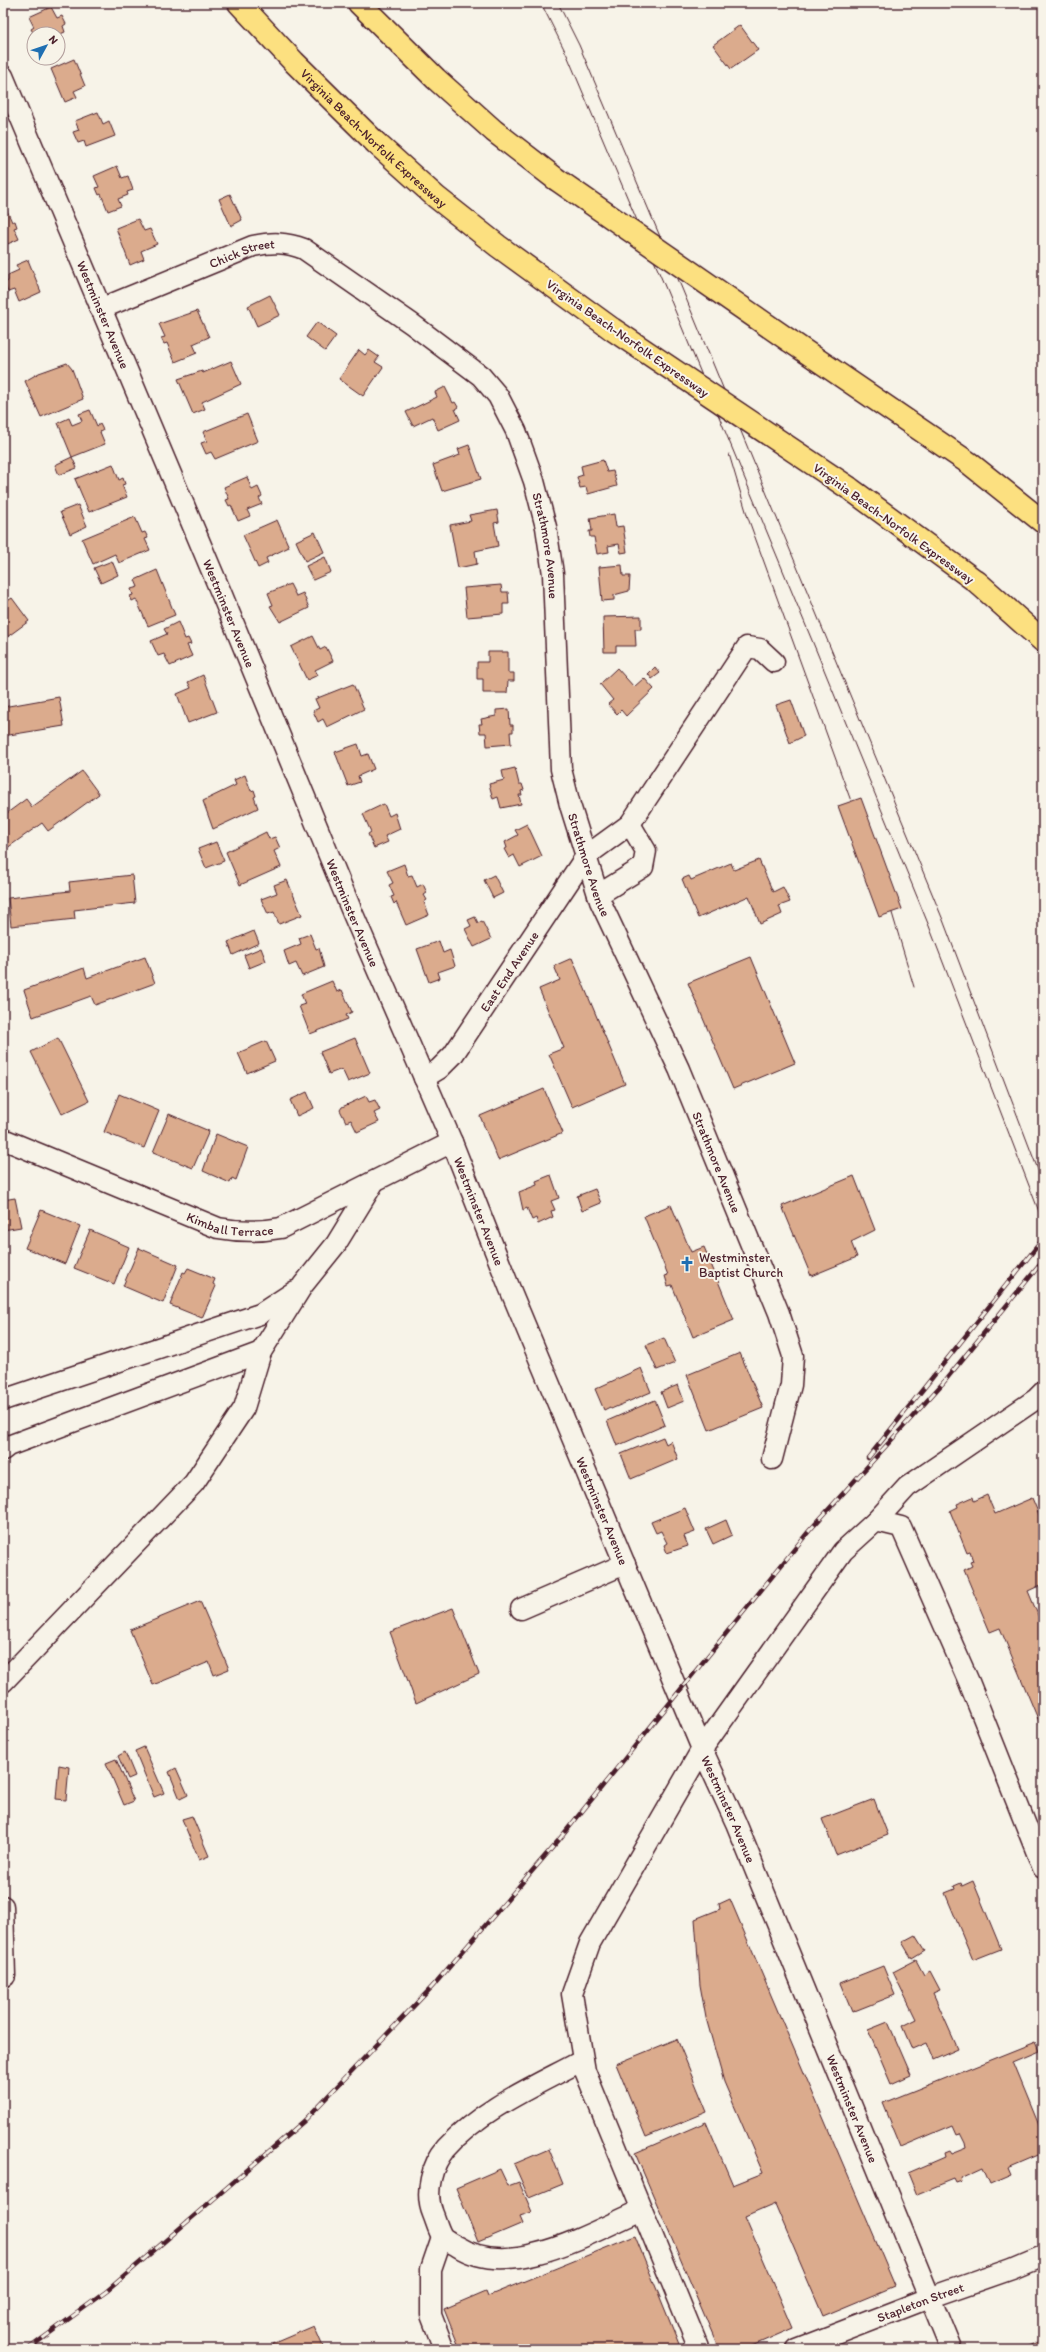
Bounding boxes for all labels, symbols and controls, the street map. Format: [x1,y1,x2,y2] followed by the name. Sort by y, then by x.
[26,26,66,66] north arrow
[46,33,61,47] text: N
[297,66,450,211] street label: Virginia Beach-Norfolk Expressway
[207,236,275,271] street label: Chick Street
[74,259,133,371] street label: Westminster Avenue
[543,276,712,401] street label: Virginia Beach-Norfolk Expressway
[810,460,977,587] street label: Virginia Beach-Norfolk Expressway
[529,491,561,599] street label: Strathmore Avenue
[200,557,258,670] street label: Westminster Avenue
[565,811,613,919] street label: Strathmore Avenue
[323,857,382,969] street label: Westminster Avenue
[477,928,542,1015] street label: East End Avenue
[689,1109,744,1215] street label: Strathmore Avenue
[451,1155,507,1268] street label: Westminster Avenue
[184,1209,274,1239] street label: Kimball Terrace
[699,1250,783,1280] place label: Westminster Baptist Church
[678,1255,696,1273] church icon: Westminster Baptist Church
[573,1455,631,1567] street label: Westminster Avenue
[698,1753,758,1865] street label: Westminster Avenue
[823,2052,881,2165] street label: Westminster Avenue
[875,2279,966,2325] street label: Stapleton Street

